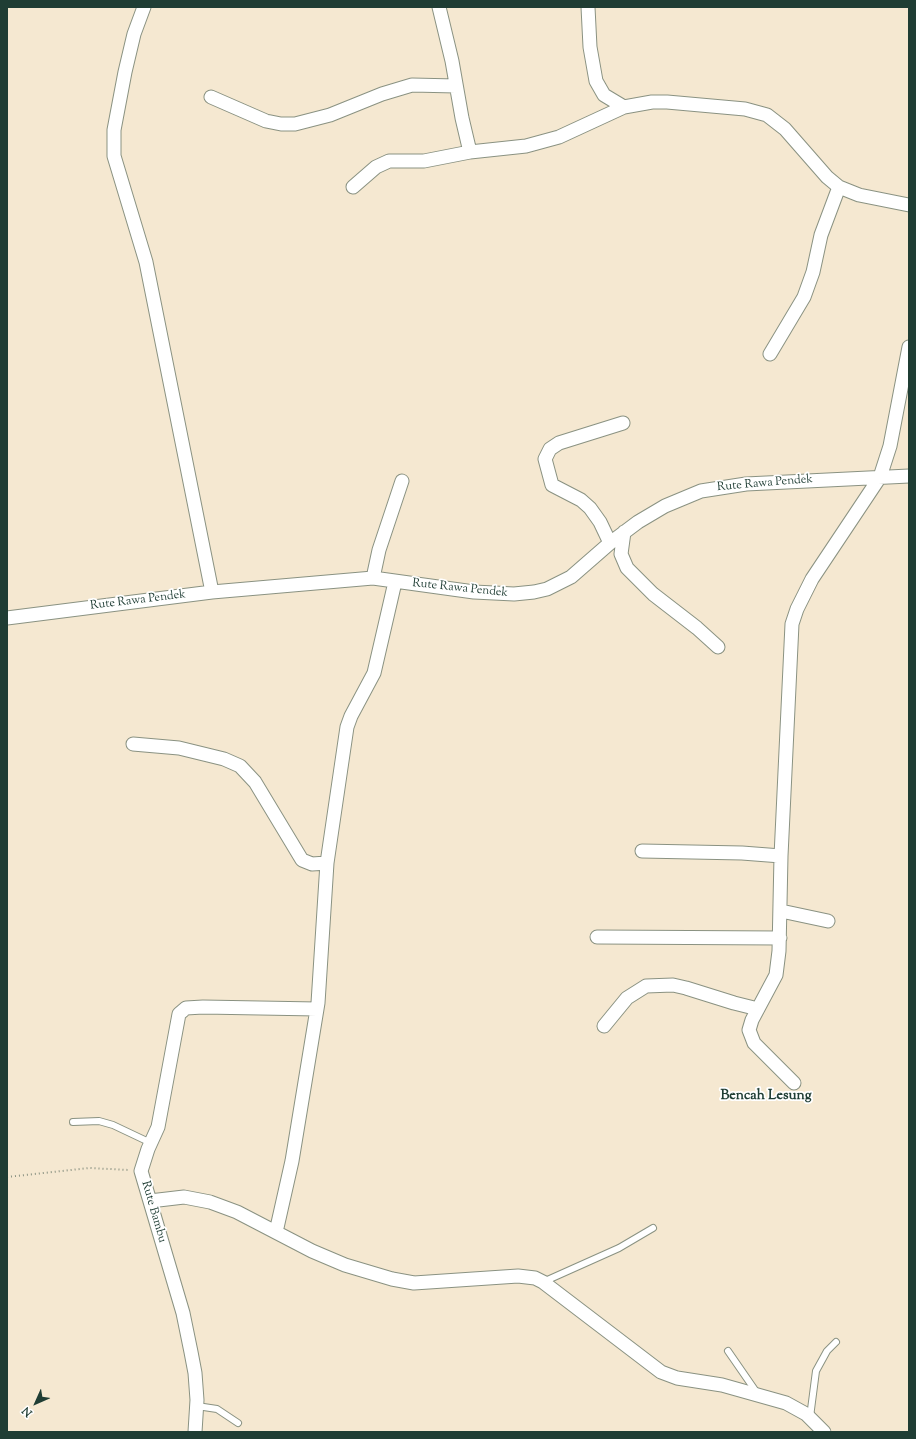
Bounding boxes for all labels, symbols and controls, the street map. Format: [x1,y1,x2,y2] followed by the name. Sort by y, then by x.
[717,473,813,495] street label: Rute Rawa Pendek
[411,577,509,601] street label: Rute Rawa Pendek
[89,588,187,614] street label: Rute Rawa Pendek
[721,1089,811,1105] district label: Bencah Lesung
[137,1179,169,1245] street label: Rute Bambu
[16,1383,56,1423] north arrow
[19,1403,36,1420] text: N

